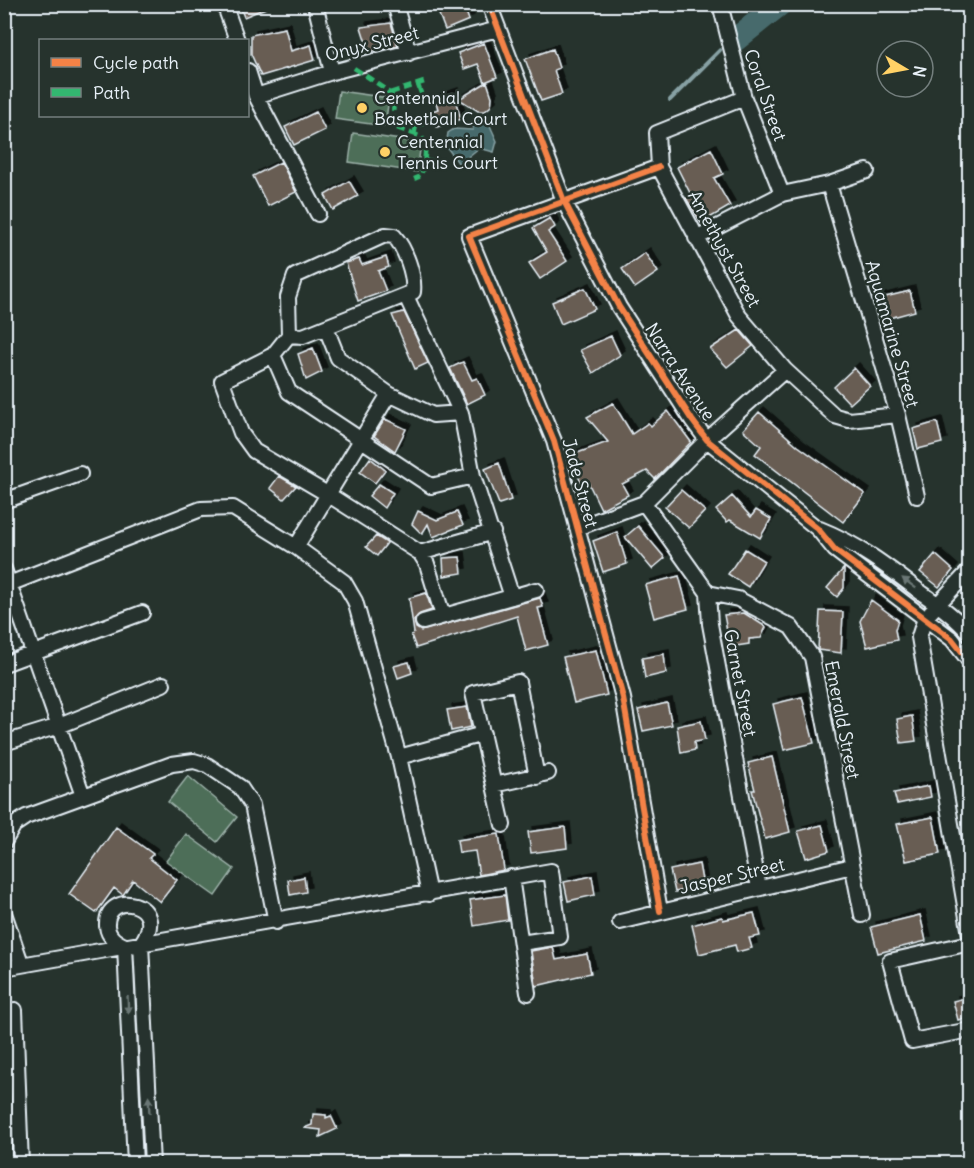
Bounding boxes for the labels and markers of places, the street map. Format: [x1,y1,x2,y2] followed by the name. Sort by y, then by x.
[374,86,507,130] place label: Centennial Basketball Court
[355,101,369,115] marker: Centennial Basketball Court
[397,130,498,174] place label: Centennial Tennis Court
[378,145,392,159] marker: Centennial Tennis Court

